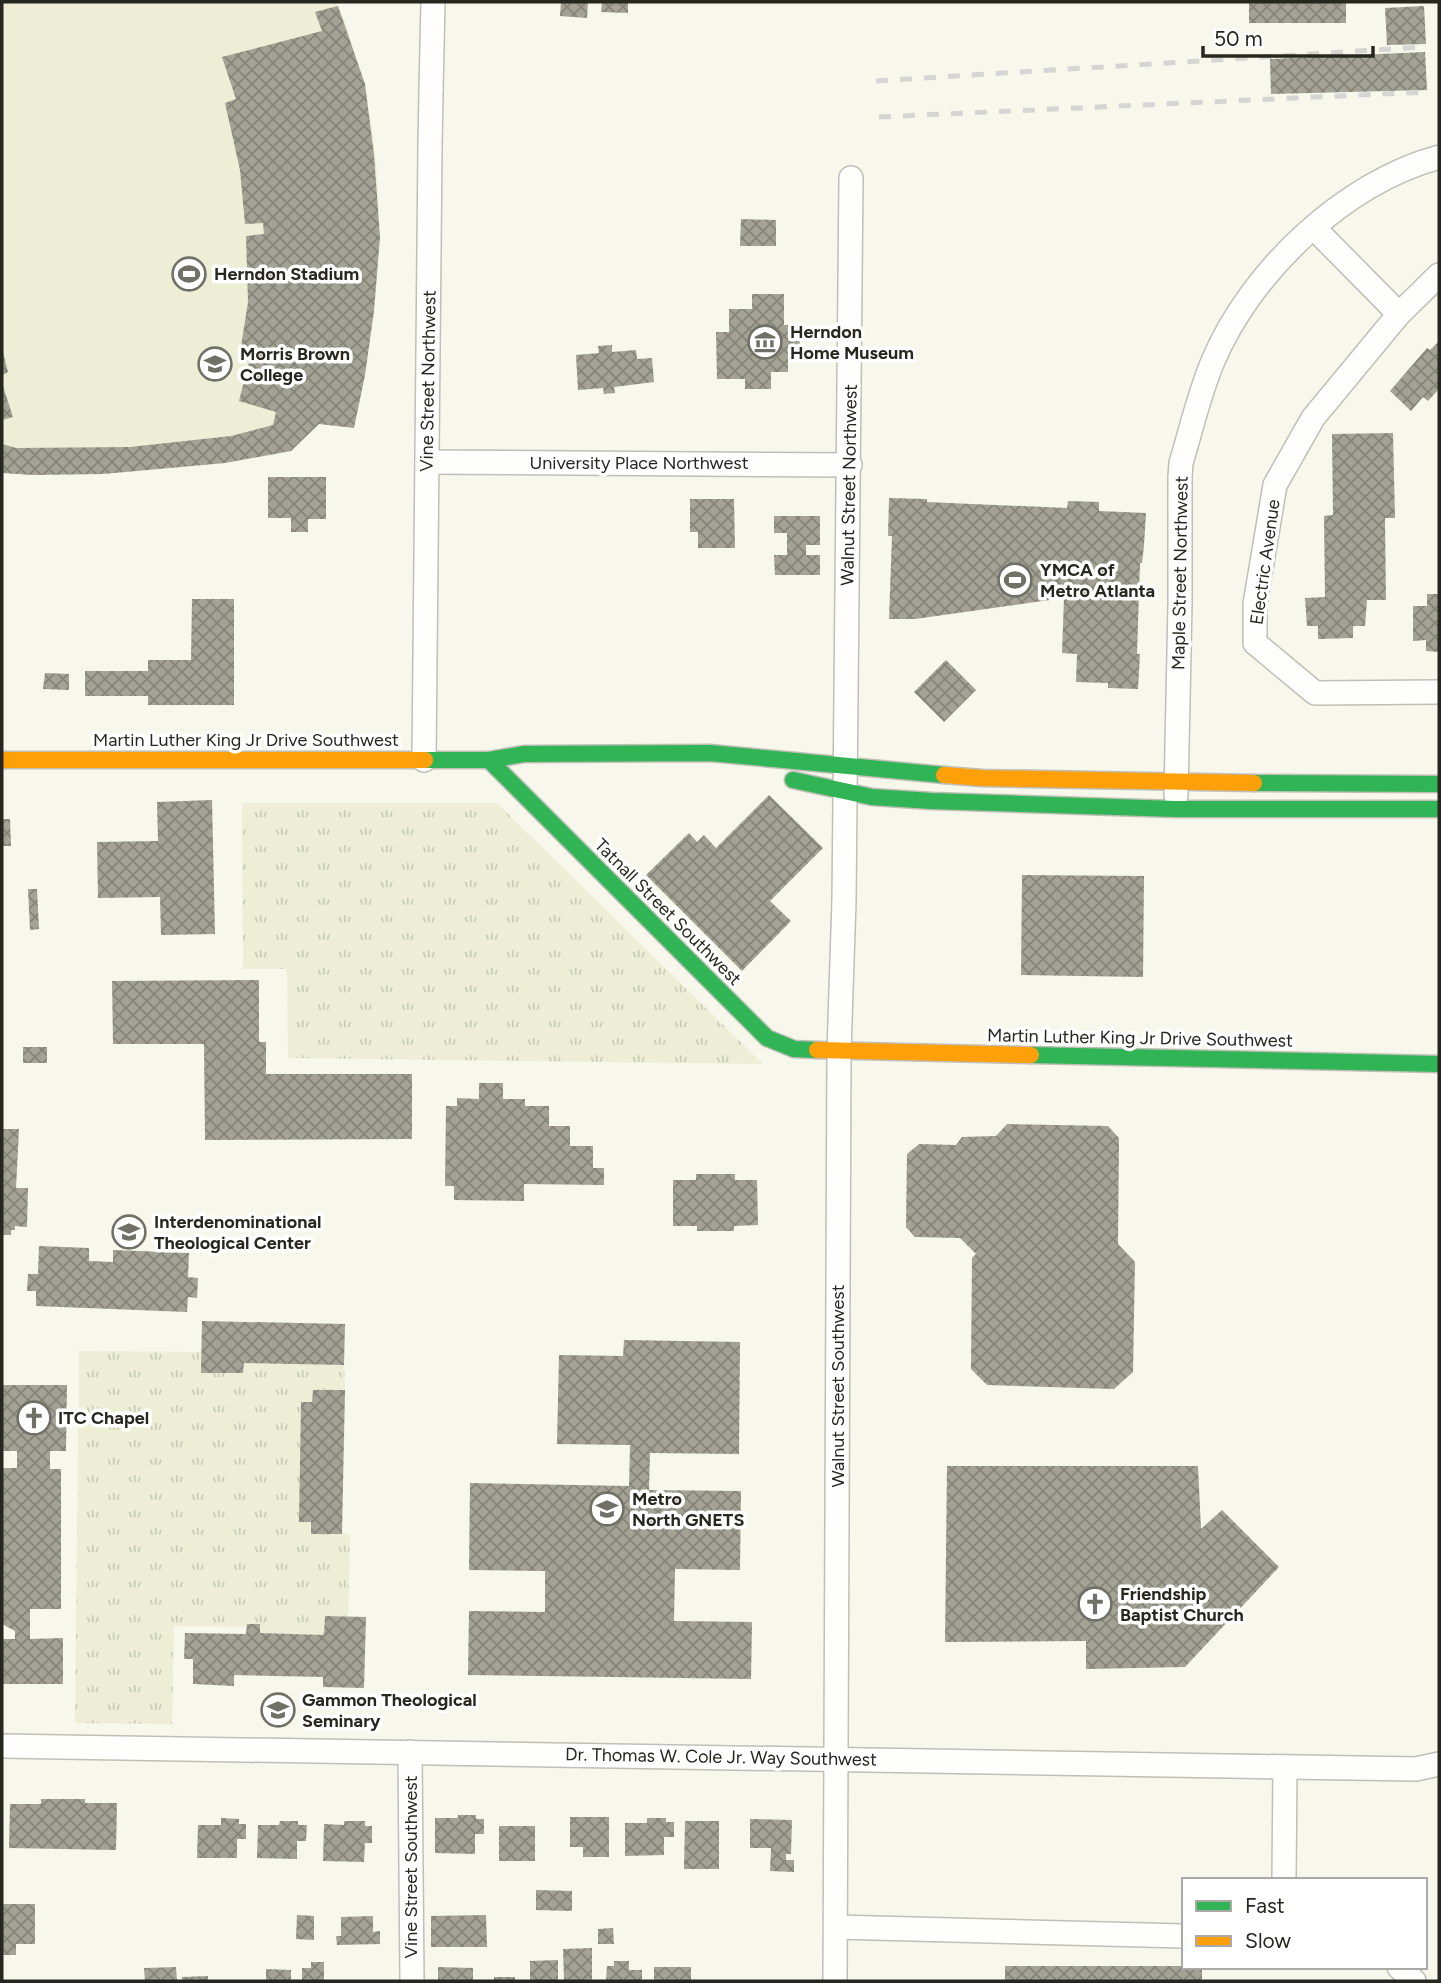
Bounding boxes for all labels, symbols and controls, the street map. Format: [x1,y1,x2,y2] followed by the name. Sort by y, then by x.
[1203,14,1373,58] scale bar
[1214,26,1263,51] text: 50 m
[170,255,208,293] sports icon: Herndon Stadium
[214,263,359,285] place label: Herndon Stadium
[415,290,441,472] street label: Vine Street Northwest
[790,321,914,364] place label: Herndon Home Museum
[746,323,784,361] museum icon: Herndon Home Museum
[240,343,350,386] place label: Morris Brown College
[196,345,234,383] school or university icon: Morris Brown College
[836,384,862,586] street label: Walnut Street Northwest
[530,452,749,474] street label: University Place Northwest
[1167,476,1193,670] street label: Maple Street Northwest
[1245,498,1285,626] street label: Electric Avenue
[1040,559,1155,602] place label: YMCA of Metro Atlanta
[996,561,1034,599] sports icon: YMCA of Metro Atlanta
[93,729,399,751] street label: Martin Luther King Jr Drive Southwest
[590,834,746,990] street label: Tatnall Street Southwest
[987,1024,1293,1052] street label: Martin Luther King Jr Drive Southwest
[154,1211,322,1254] place label: Interdenominational Theological Center
[110,1213,148,1251] school or university icon: Interdenominational Theological Center
[827,1284,849,1488] street label: Walnut Street Southwest
[15,1399,53,1437] church icon: ITC Chapel
[58,1407,149,1429] place label: ITC Chapel
[632,1488,744,1531] place label: Metro North GNETS
[588,1490,626,1528] school or university icon: Metro North GNETS
[1120,1583,1244,1626] place label: Friendship Baptist Church
[1076,1585,1114,1623] church icon: Friendship Baptist Church
[302,1689,477,1732] place label: Gammon Theological Seminary
[259,1691,297,1729] school or university icon: Gammon Theological Seminary
[565,1743,877,1771] street label: Dr. Thomas W. Cole Jr. Way Southwest
[400,1775,422,1958] street label: Vine Street Southwest
[1182,1878,1427,1969] legend
[1245,1893,1285,1918] text: Fast
[1245,1928,1291,1953] text: Slow

